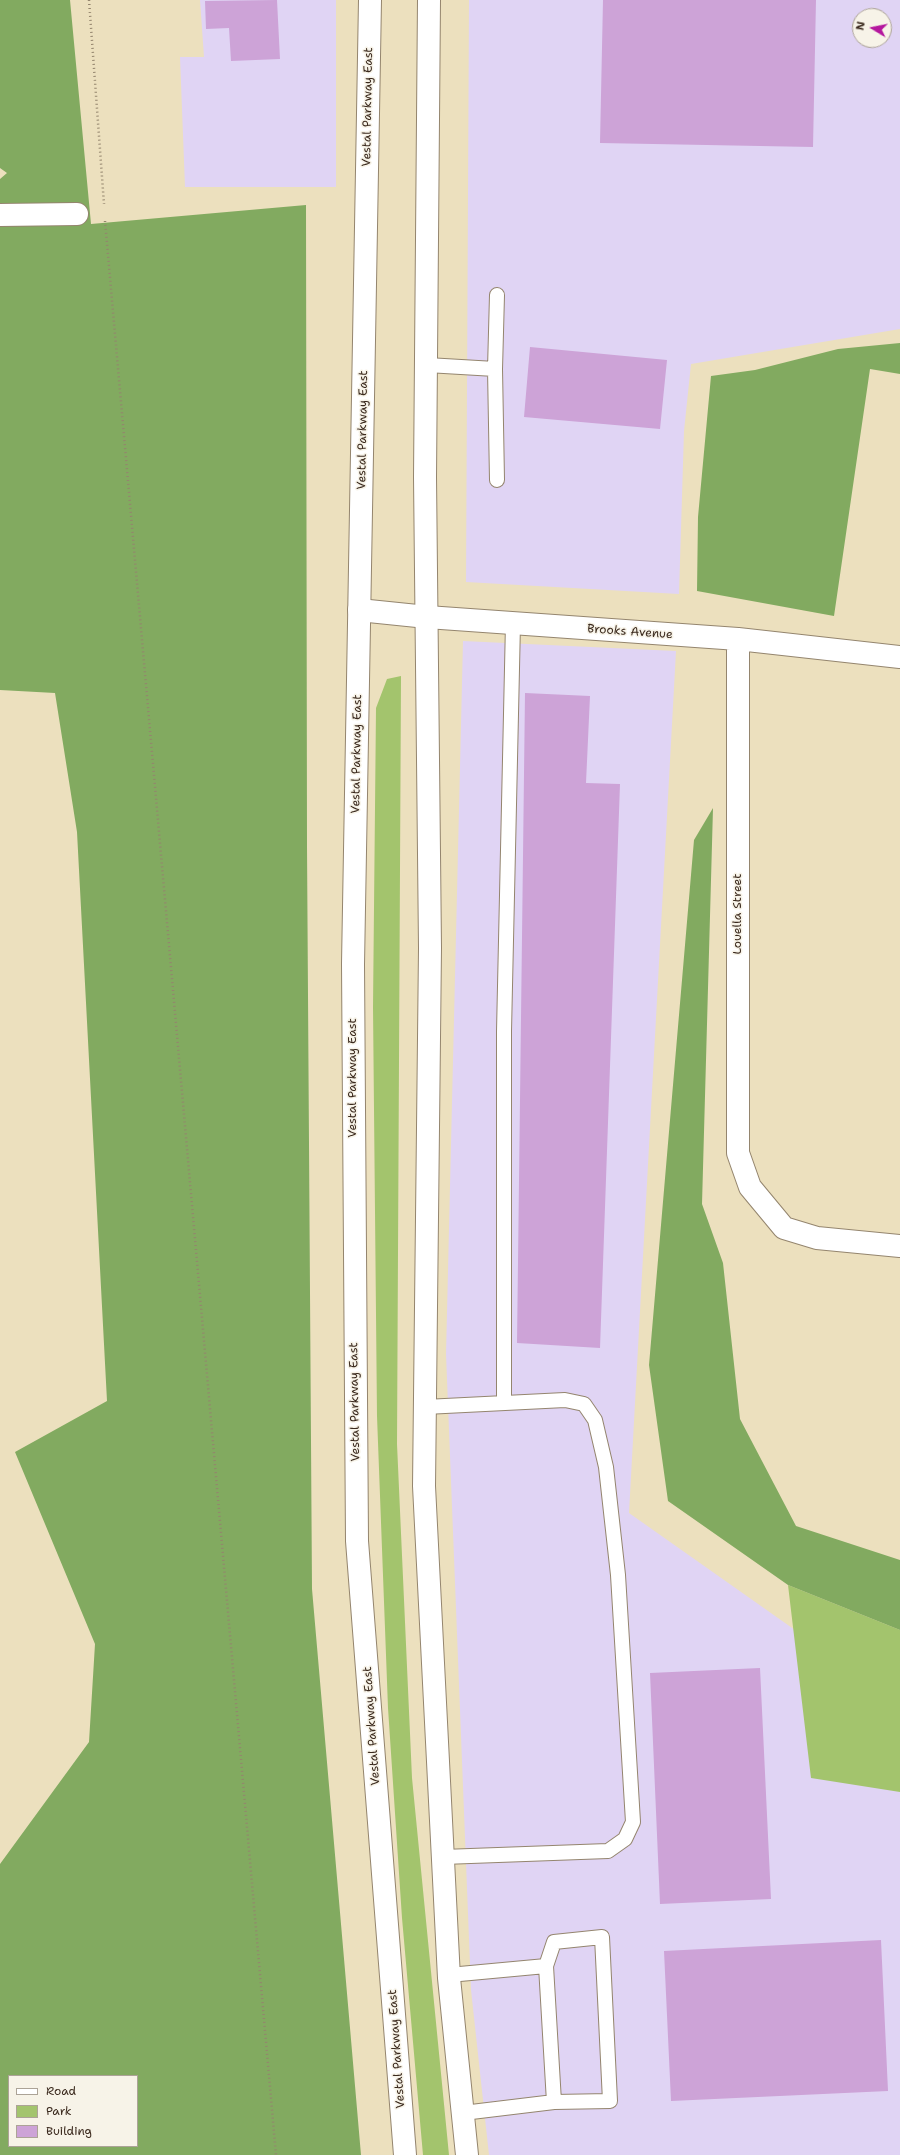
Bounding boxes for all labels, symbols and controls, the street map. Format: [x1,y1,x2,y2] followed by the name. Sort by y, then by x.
[852,8,892,48] north arrow
[853,20,869,32] text: N
[360,47,376,167] street label: Vestal Parkway East
[355,370,371,490] street label: Vestal Parkway East
[587,622,673,642] street label: Brooks Avenue
[349,694,365,814] street label: Vestal Parkway East
[731,873,745,955] street label: Louella Street
[346,1018,360,1138] street label: Vestal Parkway East
[347,1342,363,1462] street label: Vestal Parkway East
[361,1666,383,1786] street label: Vestal Parkway East
[386,1989,408,2109] street label: Vestal Parkway East
[8,2075,138,2147] legend
[46,2083,76,2099] text: Road
[46,2103,72,2119] text: Park
[46,2123,92,2139] text: Building

